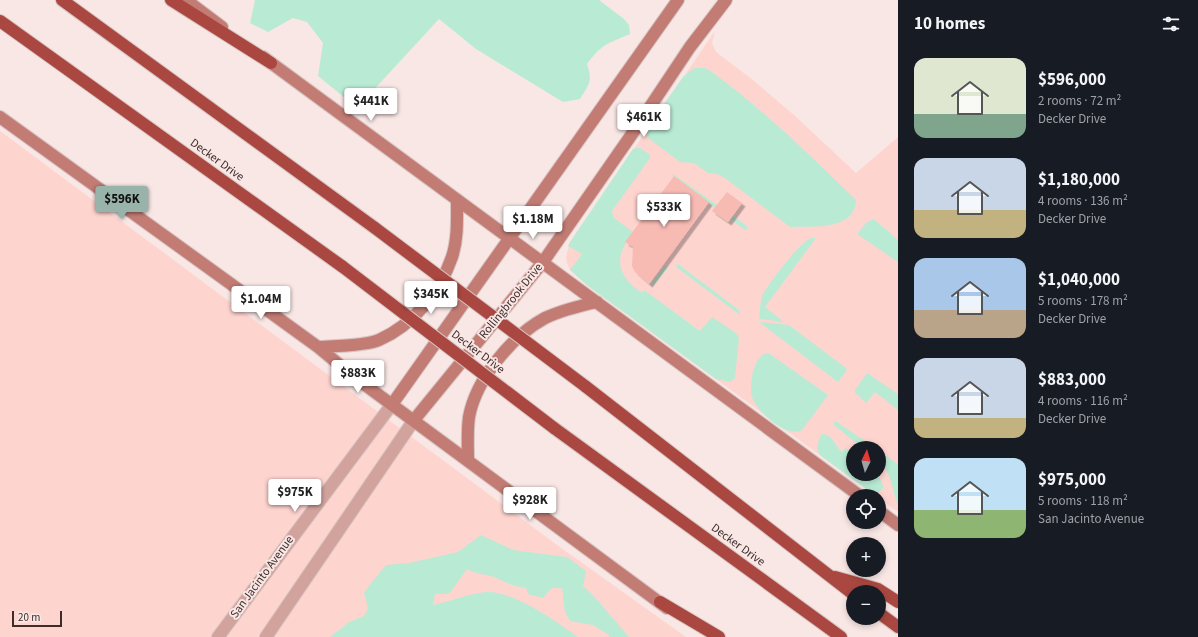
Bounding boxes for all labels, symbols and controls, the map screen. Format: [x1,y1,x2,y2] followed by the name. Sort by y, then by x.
[914,12,985,36] text: 10 homes
[1160,13,1182,35] icon: filters
[1038,68,1106,92] text: $596,000
[946,74,994,122] icon: home
[343,88,399,122] pin: $441K
[353,92,389,110] text: $441K
[1038,92,1121,110] text: 2 rooms · 72 m²
[616,104,672,138] pin: $461K
[626,108,662,126] text: $461K
[1038,110,1106,128] text: Decker Drive
[186,135,248,185] street label: Decker Drive
[1038,168,1120,192] text: $1,180,000
[946,174,994,222] icon: home
[94,186,150,220] pin: $596K
[104,190,140,208] text: $596K
[1038,192,1128,210] text: 4 rooms · 136 m²
[636,194,692,228] pin: $533K
[646,198,682,216] text: $533K
[500,206,566,240] pin: $1.18M
[512,210,554,228] text: $1.18M
[1038,210,1106,228] text: Decker Drive
[475,260,547,342] street label: Rollingbrook Drive
[1038,268,1120,292] text: $1,040,000
[946,274,994,322] icon: home
[403,281,459,315] pin: $345K
[413,285,449,303] text: $345K
[228,286,294,320] pin: $1.04M
[240,290,282,308] text: $1.04M
[1038,292,1128,310] text: 5 rooms · 178 m²
[1038,310,1106,328] text: Decker Drive
[448,326,508,378] street label: Decker Drive
[330,360,386,394] pin: $883K
[340,364,376,382] text: $883K
[1038,368,1106,392] text: $883,000
[946,374,994,422] icon: home
[1038,392,1128,410] text: 4 rooms · 116 m²
[1038,410,1106,428] text: Decker Drive
[846,441,886,481] north arrow
[846,441,886,625] map controls
[1038,468,1106,492] text: $975,000
[946,474,994,522] icon: home
[267,479,323,513] pin: $975K
[277,483,313,501] text: $975K
[502,487,558,521] pin: $928K
[846,489,886,529] button: locate
[512,491,548,509] text: $928K
[1038,492,1128,510] text: 5 rooms · 118 m²
[1038,510,1144,528] text: San Jacinto Avenue
[707,520,769,570] street label: Decker Drive
[226,532,298,622] street label: San Jacinto Avenue
[846,537,886,577] button: +
[846,585,886,625] button: −
[12,609,62,628] scale bar
[18,610,40,625] text: 20 m

